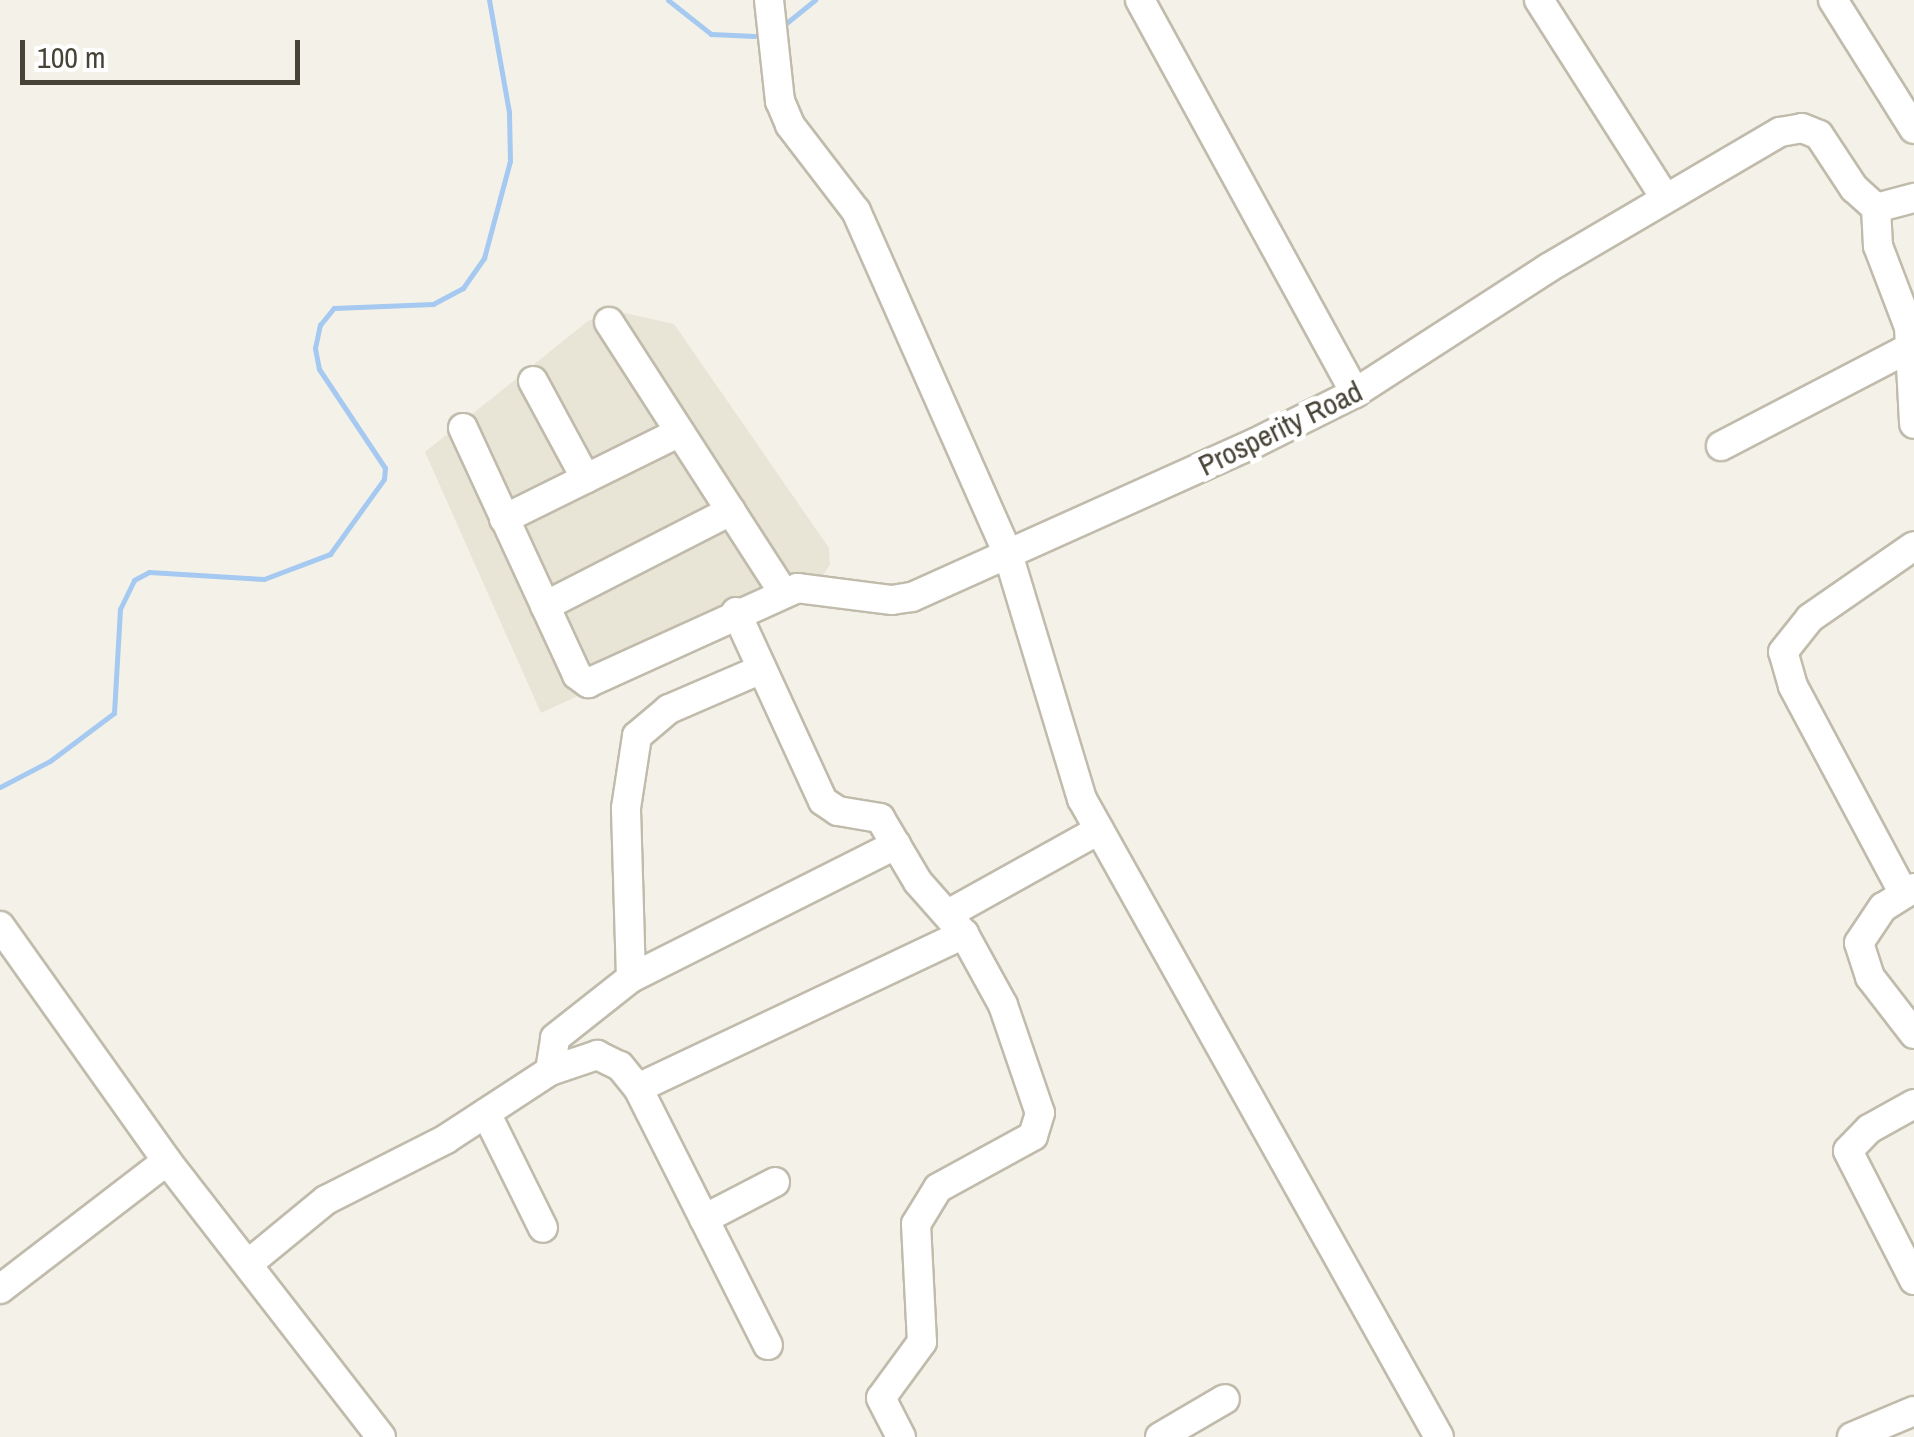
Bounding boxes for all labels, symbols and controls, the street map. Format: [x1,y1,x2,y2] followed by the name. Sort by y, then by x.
[25,20,305,82] scale bar
[37,37,105,77] text: 100 m
[1192,373,1368,483] street label: Prosperity Road

